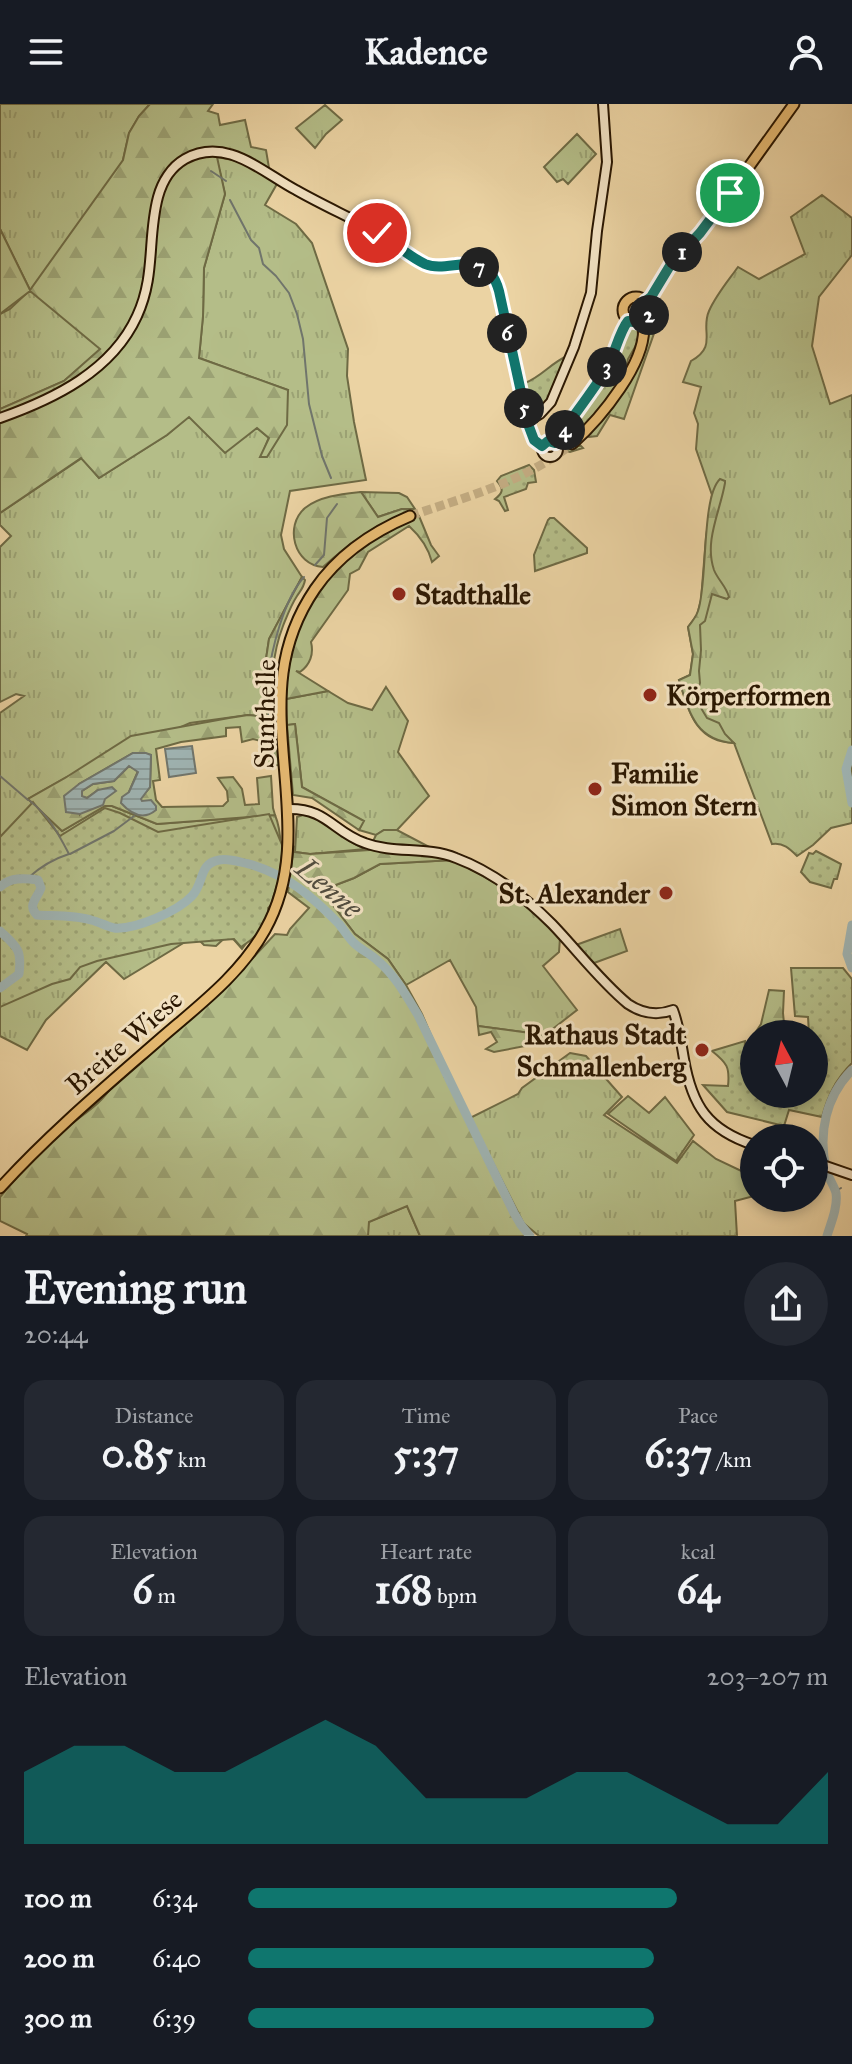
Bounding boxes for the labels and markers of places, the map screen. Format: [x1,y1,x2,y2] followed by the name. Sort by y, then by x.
[696,159,764,227] pin
[343,199,411,267] pin
[662,232,702,272] pin: 1
[459,247,499,287] pin: 7
[629,295,669,335] pin: 2
[487,313,527,353] pin: 6
[587,347,627,387] pin: 3
[504,388,544,428] pin: 5
[545,410,585,450] pin: 4
[415,577,531,612] place label: Stadthalle
[390,585,408,603] marker: Stadthalle
[666,678,831,713] place label: Körperformen
[641,686,659,704] marker: Körperformen
[611,756,757,823] place label: Familie Simon Stern
[586,780,604,798] marker: Familie Simon Stern
[499,876,650,911] place label: St. Alexander
[657,884,675,902] marker: St. Alexander
[517,1017,687,1084] place label: Rathaus Stadt Schmallenberg
[693,1041,711,1059] marker: Rathaus Stadt Schmallenberg

